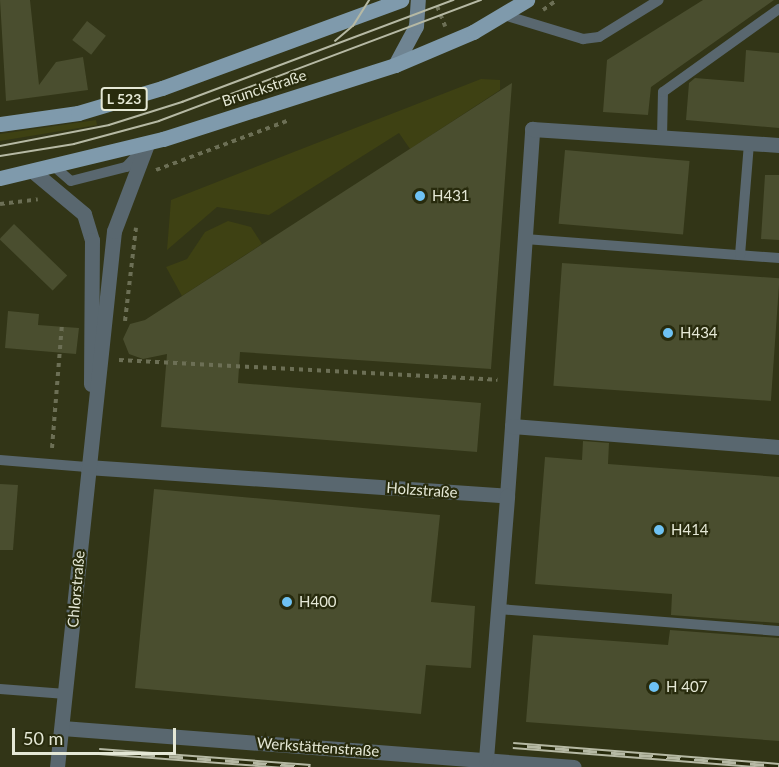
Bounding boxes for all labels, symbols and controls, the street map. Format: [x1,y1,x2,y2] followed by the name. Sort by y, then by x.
[219,66,309,110] street label: Brunckstraße
[100,88,148,110] road number: L 523
[432,187,470,205] place label: H431
[413,189,427,203] marker: H431
[680,324,718,342] place label: H434
[661,326,675,340] marker: H434
[386,479,458,501] street label: Holzstraße
[671,521,709,539] place label: H414
[652,523,666,537] marker: H414
[64,550,88,628] street label: Chlorstraße
[299,593,337,611] place label: H400
[280,595,294,609] marker: H400
[666,678,707,696] place label: H 407
[647,680,661,694] marker: H 407
[15,716,178,754] scale bar
[23,727,63,749] text: 50 m
[256,734,380,760] street label: Werkstättenstraße

